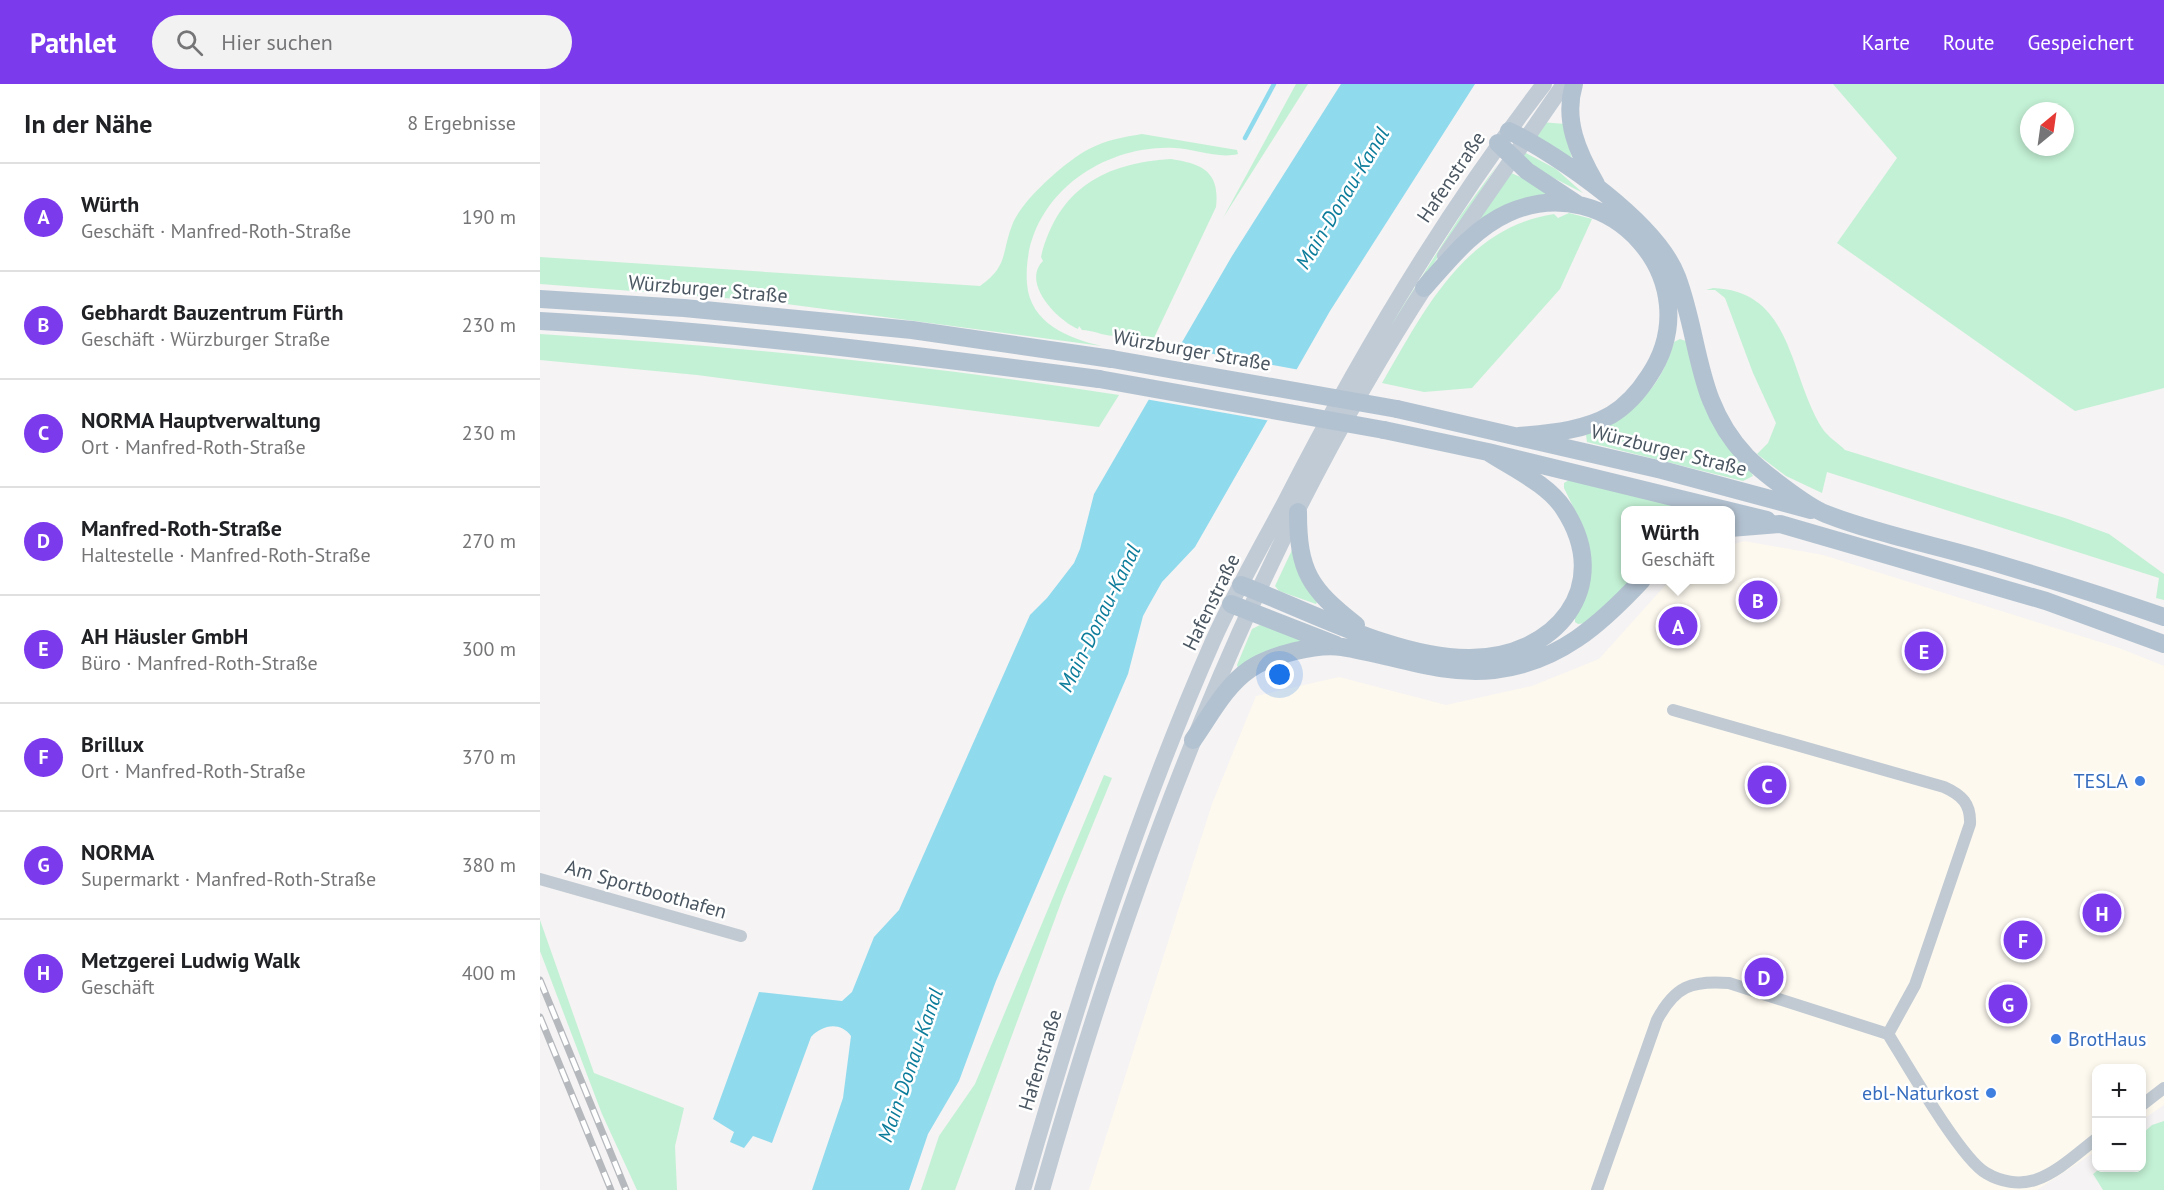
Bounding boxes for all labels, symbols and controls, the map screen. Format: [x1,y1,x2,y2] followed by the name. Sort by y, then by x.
[152,15,572,69] search box
[30,24,116,61] text: Pathlet
[173,26,206,59] icon: search
[221,28,333,56] text: Hier suchen
[1862,29,1910,56] text: Karte
[1943,29,1994,56] text: Route
[2027,29,2134,56] text: Gespeichert
[2020,102,2074,156] north arrow
[24,107,152,140] text: In der Nähe
[407,110,516,136] text: 8 Ergebnisse
[1289,122,1395,274] water label: Main-Donau-Kanal
[1411,126,1491,228] street label: Hafenstraße
[81,190,139,218] text: Würth
[37,204,50,230] text: A
[462,204,516,230] text: 190 m
[81,218,351,244] text: Geschäft · Manfred-Roth-Straße
[627,269,789,309] street label: Würzburger Straße
[81,298,343,326] text: Gebhardt Bauzentrum Fürth
[38,312,49,338] text: B
[462,312,516,338] text: 230 m
[1111,323,1273,377] street label: Würzburger Straße
[81,326,330,352] text: Geschäft · Würzburger Straße
[81,406,321,434] text: NORMA Hauptverwaltung
[1588,418,1750,482] street label: Würzburger Straße
[38,420,49,446] text: C
[462,420,516,446] text: 230 m
[81,434,306,460] text: Ort · Manfred-Roth-Straße
[1621,506,1735,584] popup
[81,514,282,542] text: Manfred-Roth-Straße
[1641,518,1699,546] text: Würth
[37,528,50,554] text: D
[462,528,516,554] text: 270 m
[1052,539,1147,696] water label: Main-Donau-Kanal
[81,542,371,568] text: Haltestelle · Manfred-Roth-Straße
[1641,546,1715,572] text: Geschäft
[1176,549,1246,655] street label: Hafenstraße
[1738,578,1778,622] pin: B
[1658,604,1698,648] pin: A
[81,622,248,650] text: AH Häusler GmbH
[1904,628,1944,674] pin: E
[38,636,49,662] text: E
[462,636,516,662] text: 300 m
[81,650,318,676] text: Büro · Manfred-Roth-Straße
[1265,660,1294,689] your location
[81,730,144,758] text: Brillux
[38,744,49,770] text: F
[462,744,516,770] text: 370 m
[81,758,306,784] text: Ort · Manfred-Roth-Straße
[1748,762,1786,808] pin: C
[2073,768,2128,794] place label: TESLA
[2133,774,2147,788] marker: TESLA
[81,838,154,866] text: NORMA
[37,852,50,878] text: G
[462,852,516,878] text: 380 m
[562,854,730,924] street label: Am Sportboothafen
[81,866,376,892] text: Supermarkt · Manfred-Roth-Straße
[2082,890,2122,936] pin: H
[2004,918,2042,962] pin: F
[81,946,300,974] text: Metzgerei Ludwig Walk
[1744,954,1784,1000] pin: D
[37,960,50,986] text: H
[462,960,516,986] text: 400 m
[81,974,155,1000] text: Geschäft
[1988,982,2028,1026] pin: G
[871,984,949,1145] water label: Main-Donau-Kanal
[1012,1006,1068,1114] street label: Hafenstraße
[2068,1026,2147,1052] place label: BrotHaus
[2049,1032,2063,1046] marker: BrotHaus
[2092,1064,2146,1172] map controls
[2092,1064,2146,1118] button: +
[1862,1080,1979,1106] place label: ebl-Naturkost
[1984,1086,1998,1100] marker: ebl-Naturkost
[2092,1118,2146,1172] button: −

